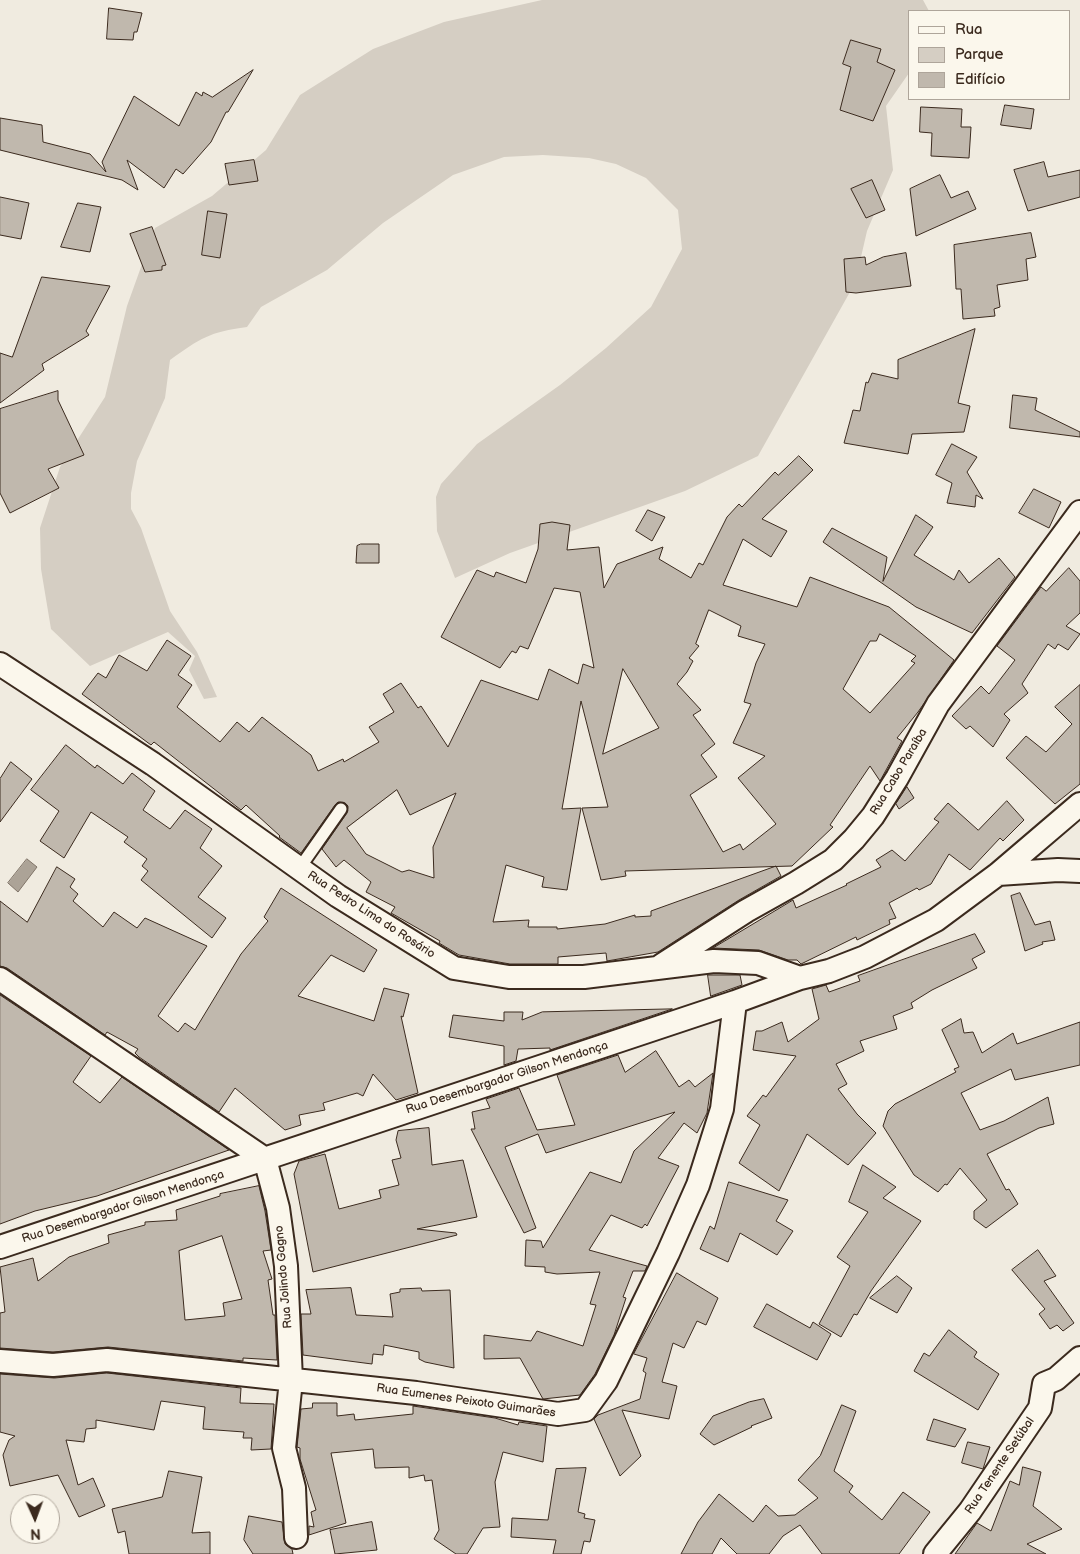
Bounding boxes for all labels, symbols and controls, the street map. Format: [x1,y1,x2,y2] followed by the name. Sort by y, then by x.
[908,10,1070,100] legend
[955,20,983,39] text: Rua
[955,45,1003,64] text: Parque
[955,70,1005,89] text: Edifício
[867,726,931,818] street label: Rua Cabo Paraíba
[305,868,437,962] street label: Rua Pedro Lima do Rosário
[404,1038,610,1118] street label: Rua Desembargador Gilson Mendonça
[20,1167,226,1247] street label: Rua Desembargador Gilson Mendonça
[272,1225,296,1329] street label: Rua Jolindo Gagno
[375,1381,557,1421] street label: Rua Eumenes Peixoto Guimarães
[962,1415,1038,1517] street label: Rua Tenente Setúbal
[10,1494,60,1544] north arrow
[30,1525,41,1542] text: N

